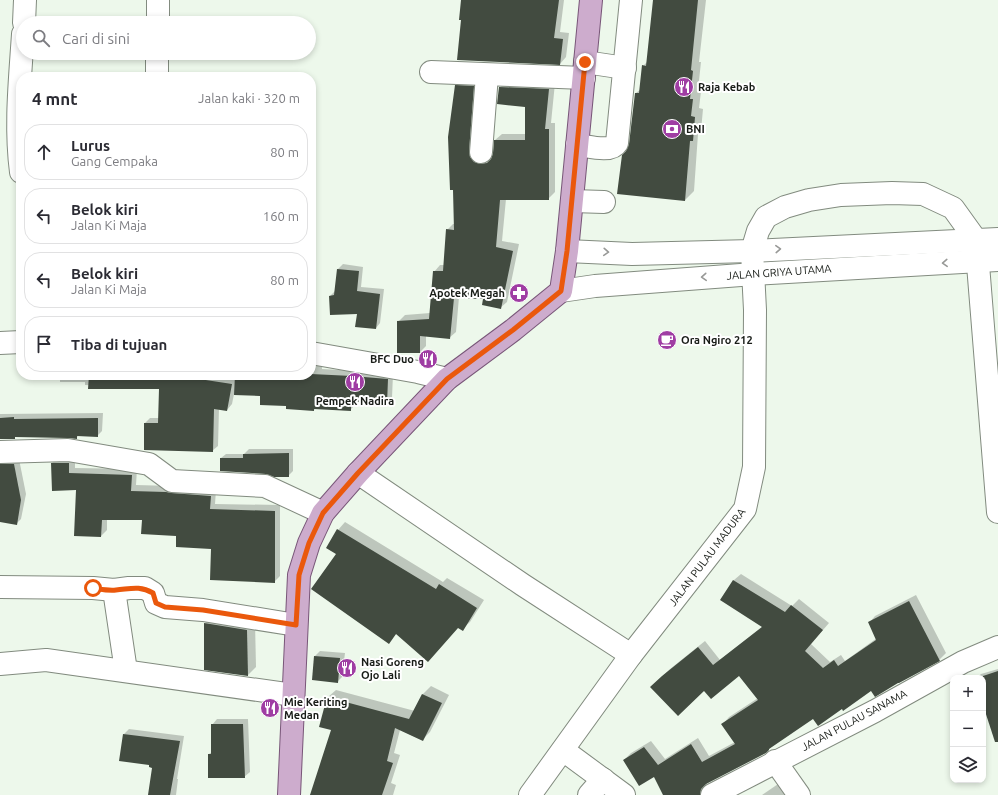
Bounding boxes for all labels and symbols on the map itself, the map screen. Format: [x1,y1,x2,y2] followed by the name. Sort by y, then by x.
[576,53,594,71] route end
[673,76,695,98] restaurant icon: Raja Kebab
[698,81,756,93] place label: Raja Kebab
[661,118,683,140] bank icon: BNI
[686,123,705,135] place label: BNI
[775,245,781,254] one-way arrow
[603,248,609,256] one-way arrow
[942,258,948,267] one-way arrow
[726,262,833,282] street label: JALAN GRIYA UTAMA
[701,273,707,282] one-way arrow
[508,282,530,304] pharmacy icon: Apotek Megah
[429,287,505,299] place label: Apotek Megah
[656,329,678,351] cafe icon: Ora Ngiro 212
[681,334,753,346] place label: Ora Ngiro 212
[417,348,439,370] restaurant icon: BFC Duo
[370,353,414,365] place label: BFC Duo
[344,371,366,393] restaurant icon: Pempek Nadira
[316,395,394,407] place label: Pempek Nadira
[666,505,748,608] street label: JALAN PULAU MADURA
[84,579,102,597] route start
[361,656,424,681] place label: Nasi Goreng Ojo Lali
[336,657,358,679] restaurant icon: Nasi Goreng Ojo Lali
[799,687,910,753] street label: JALAN PULAU SANAMA
[284,696,347,721] place label: Mie Keriting Medan
[259,697,281,719] restaurant icon: Mie Keriting Medan

